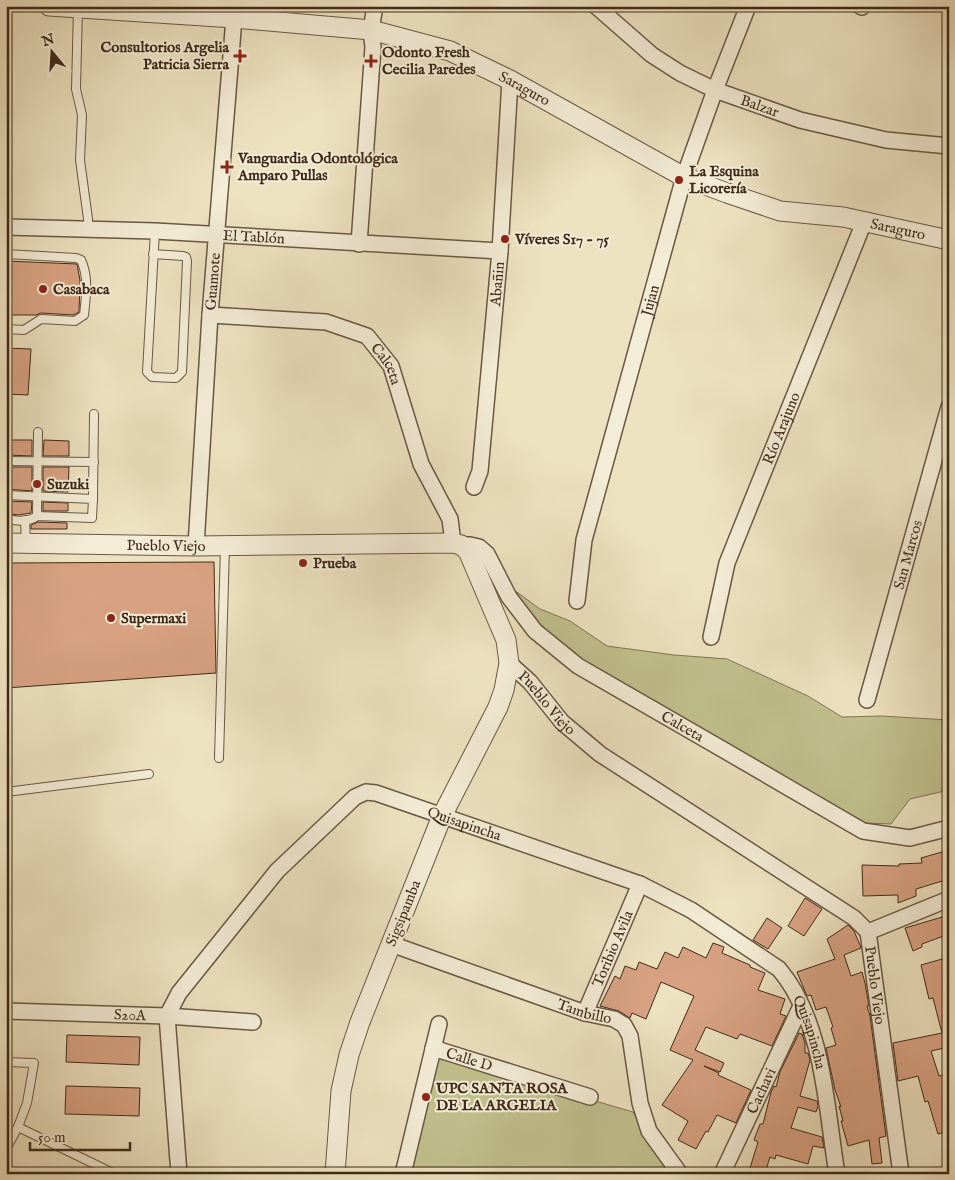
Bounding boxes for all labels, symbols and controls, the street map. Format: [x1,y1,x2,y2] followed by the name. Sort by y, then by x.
[28,28,78,78] north arrow
[39,30,57,51] text: N
[101,38,230,74] place label: Consultorios Argelia Patricia Sierra
[382,43,476,79] place label: Odonto Fresh Cecilia Paredes
[233,49,247,63] marker: Consultorios Argelia Patricia Sierra
[364,54,378,68] marker: Odonto Fresh Cecilia Paredes
[496,67,553,110] street label: Saraguro
[738,91,782,122] street label: Balzar
[237,149,398,185] place label: Vanguardia Odontológica Amparo Pullas
[220,160,234,174] marker: Vanguardia Odontológica Amparo Pullas
[689,162,759,198] place label: La Esquina Licorería
[673,174,685,186] marker: La Esquina Licorería
[869,214,927,245] street label: Saraguro
[222,226,285,249] street label: El Tablón
[514,230,610,249] place label: Víveres S17 - 75
[499,233,511,245] marker: Víveres S17 - 75
[201,252,225,311] street label: Guamote
[486,261,509,308] street label: Abañin
[53,280,110,299] place label: Casabaca
[37,283,49,295] marker: Casabaca
[637,283,664,320] street label: Jujan
[366,339,405,388] street label: Calceta
[759,389,805,467] street label: Río Arajuno
[47,475,89,494] place label: Suzuki
[31,478,43,490] marker: Suzuki
[889,518,927,592] street label: San Marcos
[126,536,206,556] street label: Pueblo Viejo
[313,554,357,573] place label: Prueba
[297,557,309,569] marker: Prueba
[121,609,186,628] place label: Supermaxi
[105,612,117,624] marker: Supermaxi
[514,667,579,739] street label: Pueblo Viejo
[657,707,707,747] street label: Calceta
[425,802,504,846] street label: Quisapincha
[382,877,426,949] street label: Sigsipamba
[588,907,638,990] street label: Toribio Avila
[860,945,890,1026] street label: Pueblo Viejo
[788,992,830,1071] street label: Quisapincha
[554,995,613,1028] street label: Tambillo
[114,1005,147,1025] street label: S20A
[444,1044,495,1076] street label: Calle D
[743,1065,781,1117] street label: Cachavi
[435,1079,568,1115] place label: UPC SANTA ROSA DE LA ARGELIA
[420,1091,432,1103] marker: UPC SANTA ROSA DE LA ARGELIA
[30,1120,130,1152] scale bar
[38,1128,66,1147] text: 50 m

